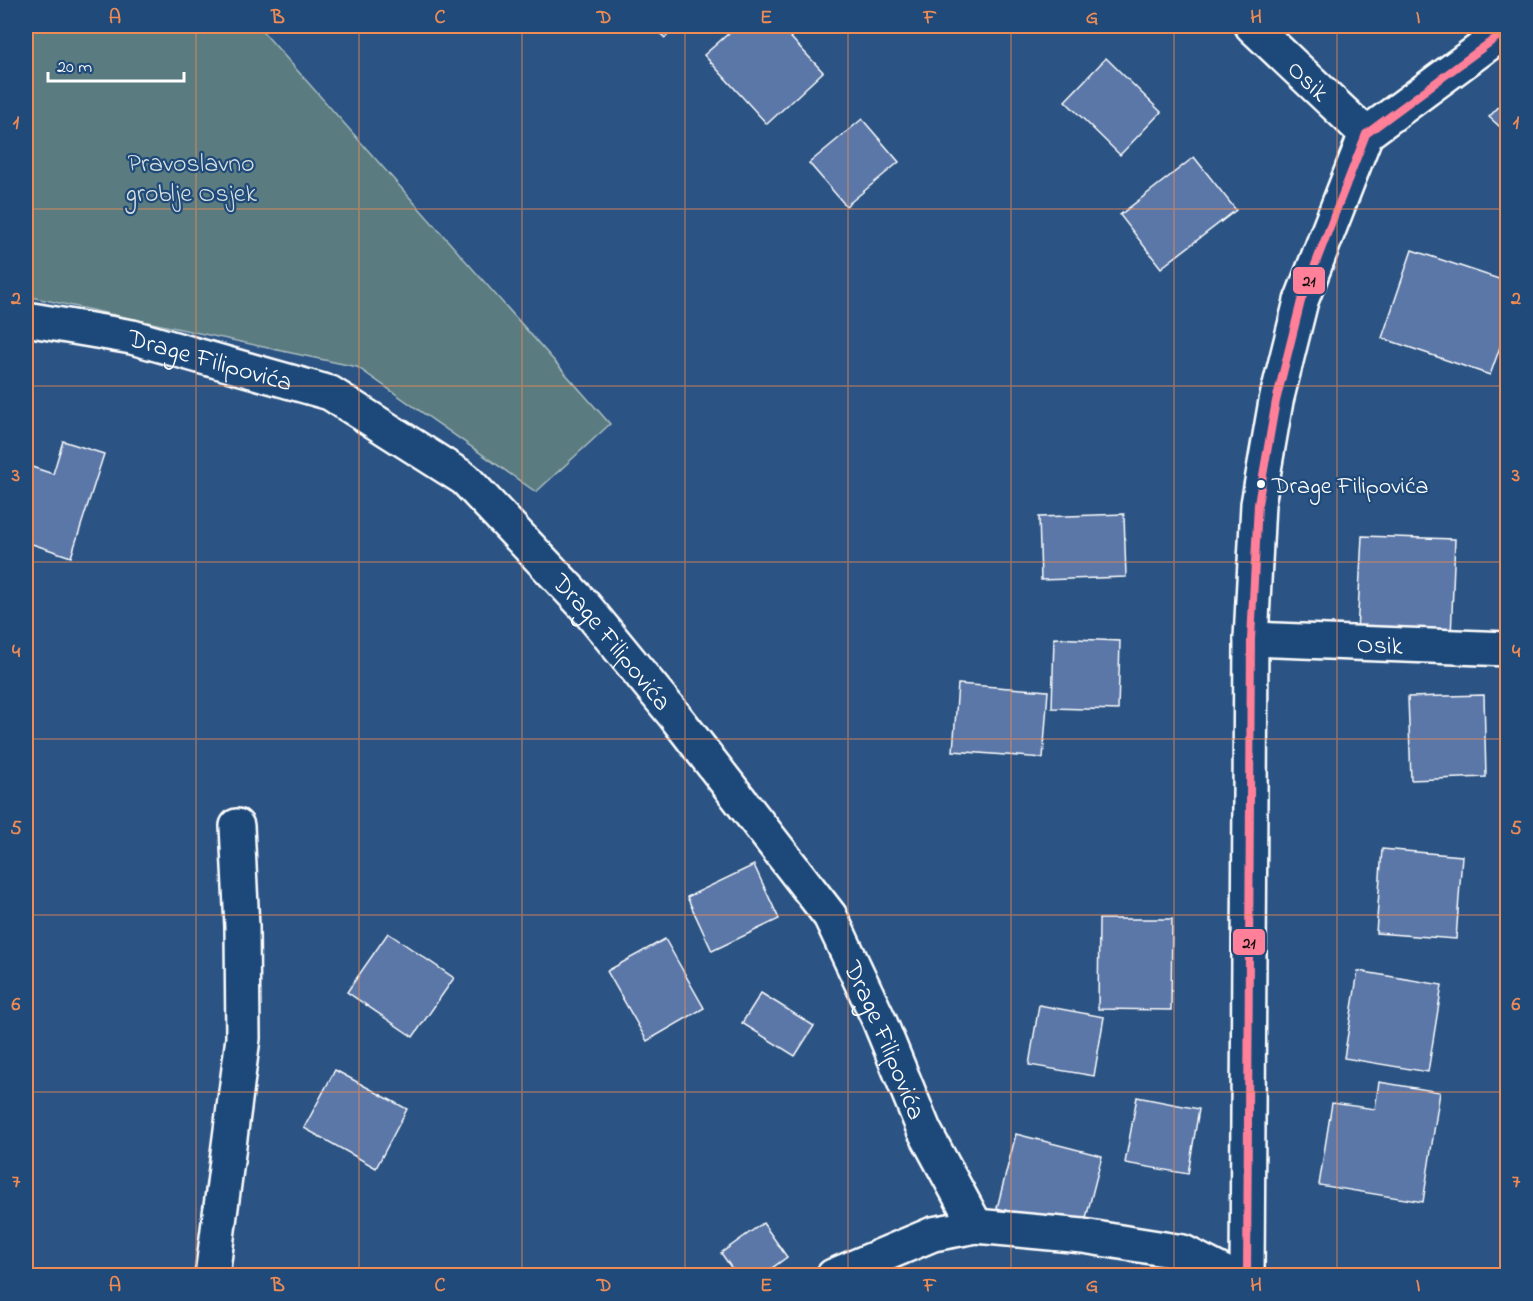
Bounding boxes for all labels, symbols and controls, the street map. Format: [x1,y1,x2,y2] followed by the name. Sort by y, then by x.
[109,4,121,33] text: A
[270,4,285,33] text: B
[435,4,446,33] text: C
[596,4,611,33] text: D
[760,4,772,33] text: E
[923,4,937,33] text: F
[1086,4,1099,33] text: G
[1250,4,1262,33] text: H
[1416,4,1421,33] text: I
[48,45,184,83] scale bar
[1277,52,1337,112] street label: Osik
[57,55,92,81] text: 20 m
[13,109,20,138] text: 1
[1513,109,1520,138] text: 1
[124,146,257,214] park label: Pravoslavno groblje Osjek
[1292,266,1326,295] line badge: 21
[1301,270,1316,294] text: 21
[10,285,21,314] text: 2
[1510,285,1521,314] text: 2
[122,320,296,403] street label: Drage Filipovića
[11,462,20,491] text: 3
[1511,462,1520,491] text: 3
[1271,470,1429,505] place label: Drage Filipovića
[1255,478,1267,490] marker: Drage Filipovića
[541,565,680,720] street label: Drage Filipovića
[1356,627,1404,667] street label: Osik
[12,638,21,667] text: 4
[1512,638,1521,667] text: 4
[10,815,22,844] text: 5
[1510,815,1522,844] text: 5
[1232,928,1266,956] line badge: 21
[1241,932,1256,956] text: 21
[831,954,934,1126] street label: Drage Filipovića
[12,991,21,1020] text: 6
[1512,991,1521,1020] text: 6
[12,1168,21,1197] text: 7
[1512,1168,1521,1197] text: 7
[109,1272,121,1301] text: A
[270,1272,285,1301] text: B
[435,1272,446,1301] text: C
[596,1272,611,1301] text: D
[760,1272,772,1301] text: E
[923,1272,937,1301] text: F
[1086,1272,1099,1301] text: G
[1250,1272,1262,1301] text: H
[1416,1272,1421,1301] text: I

